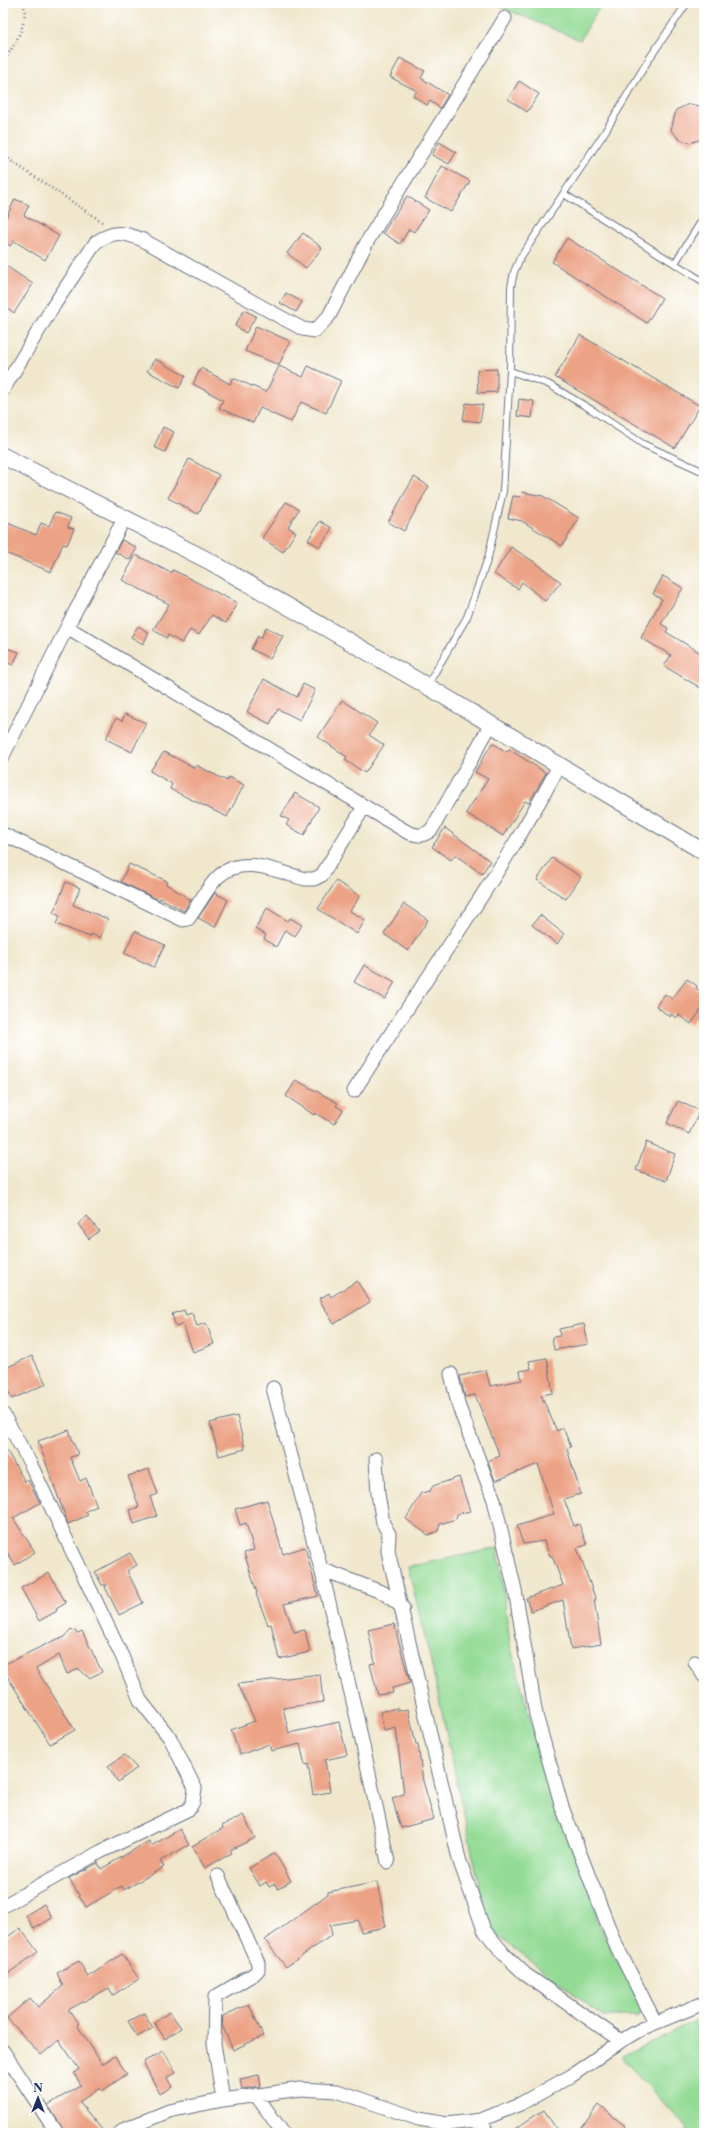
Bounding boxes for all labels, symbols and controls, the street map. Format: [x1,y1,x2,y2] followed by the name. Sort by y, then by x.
[18,2078,58,2118] north arrow
[33,2081,43,2095] text: N

